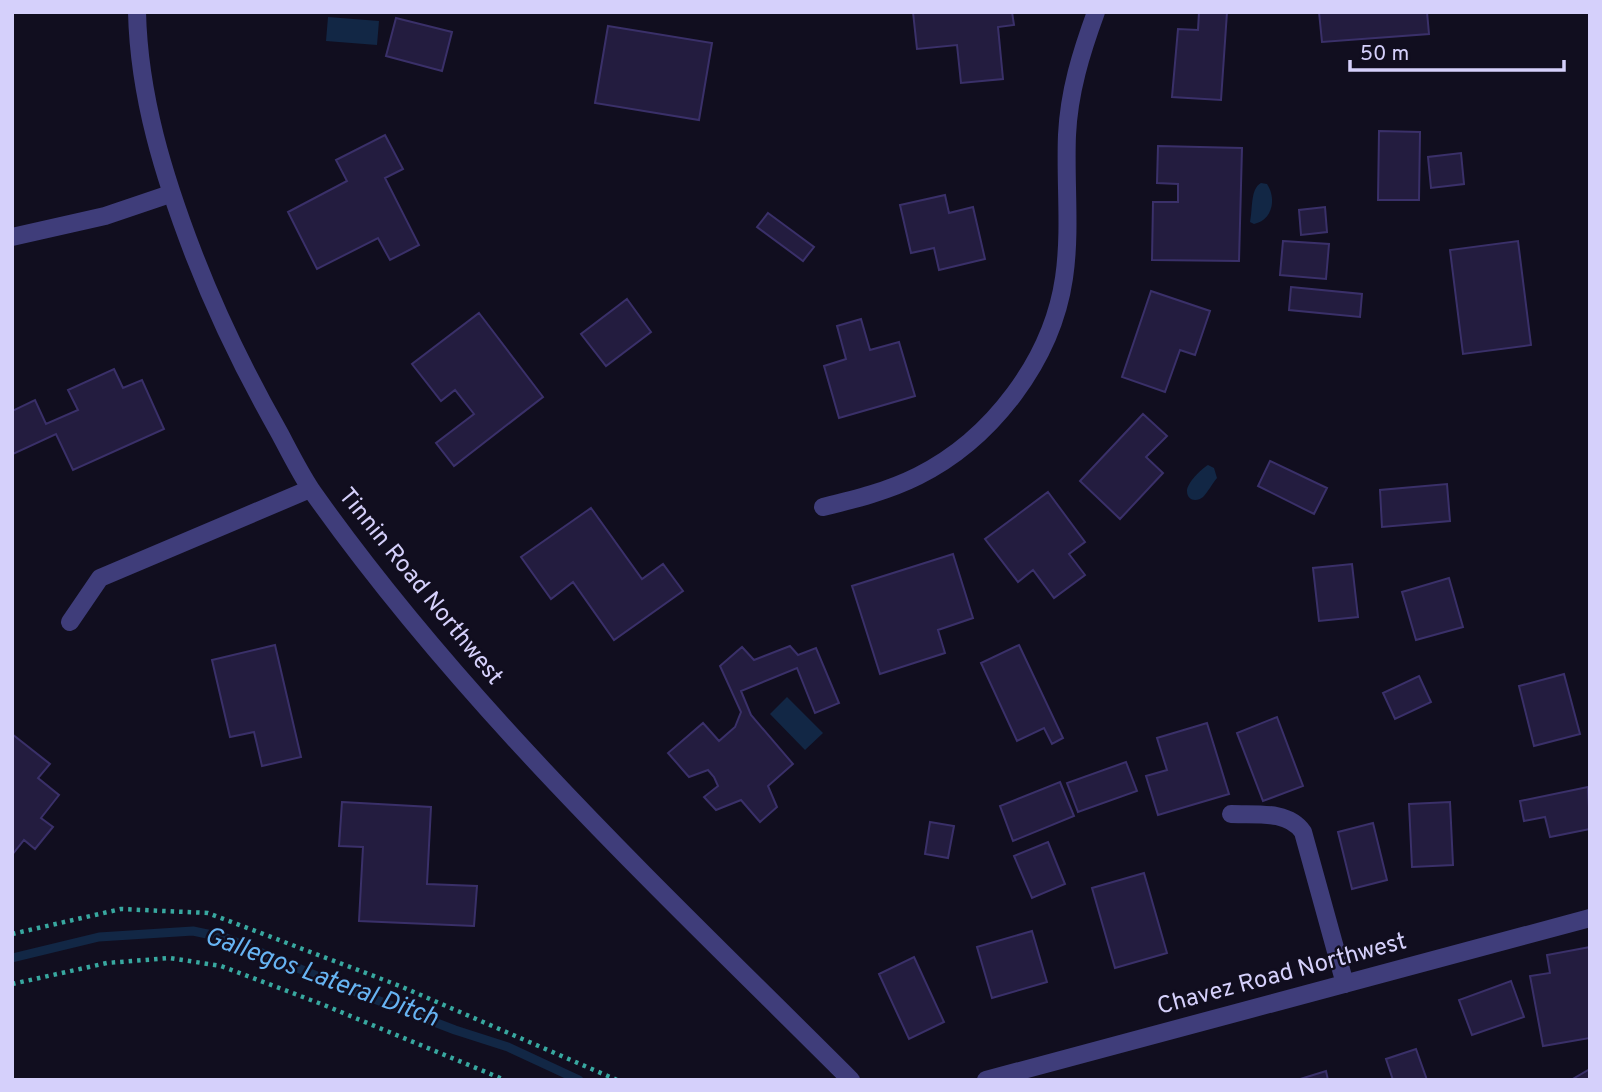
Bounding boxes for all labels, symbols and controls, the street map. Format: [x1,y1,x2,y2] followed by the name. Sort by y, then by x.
[1350,28,1564,72] scale bar
[1360,41,1409,68] text: 50 m
[331,482,509,692] street label: Tinnin Road Northwest
[199,920,443,1036] water label: Gallegos Lateral Ditch
[1154,927,1410,1023] street label: Chavez Road Northwest

